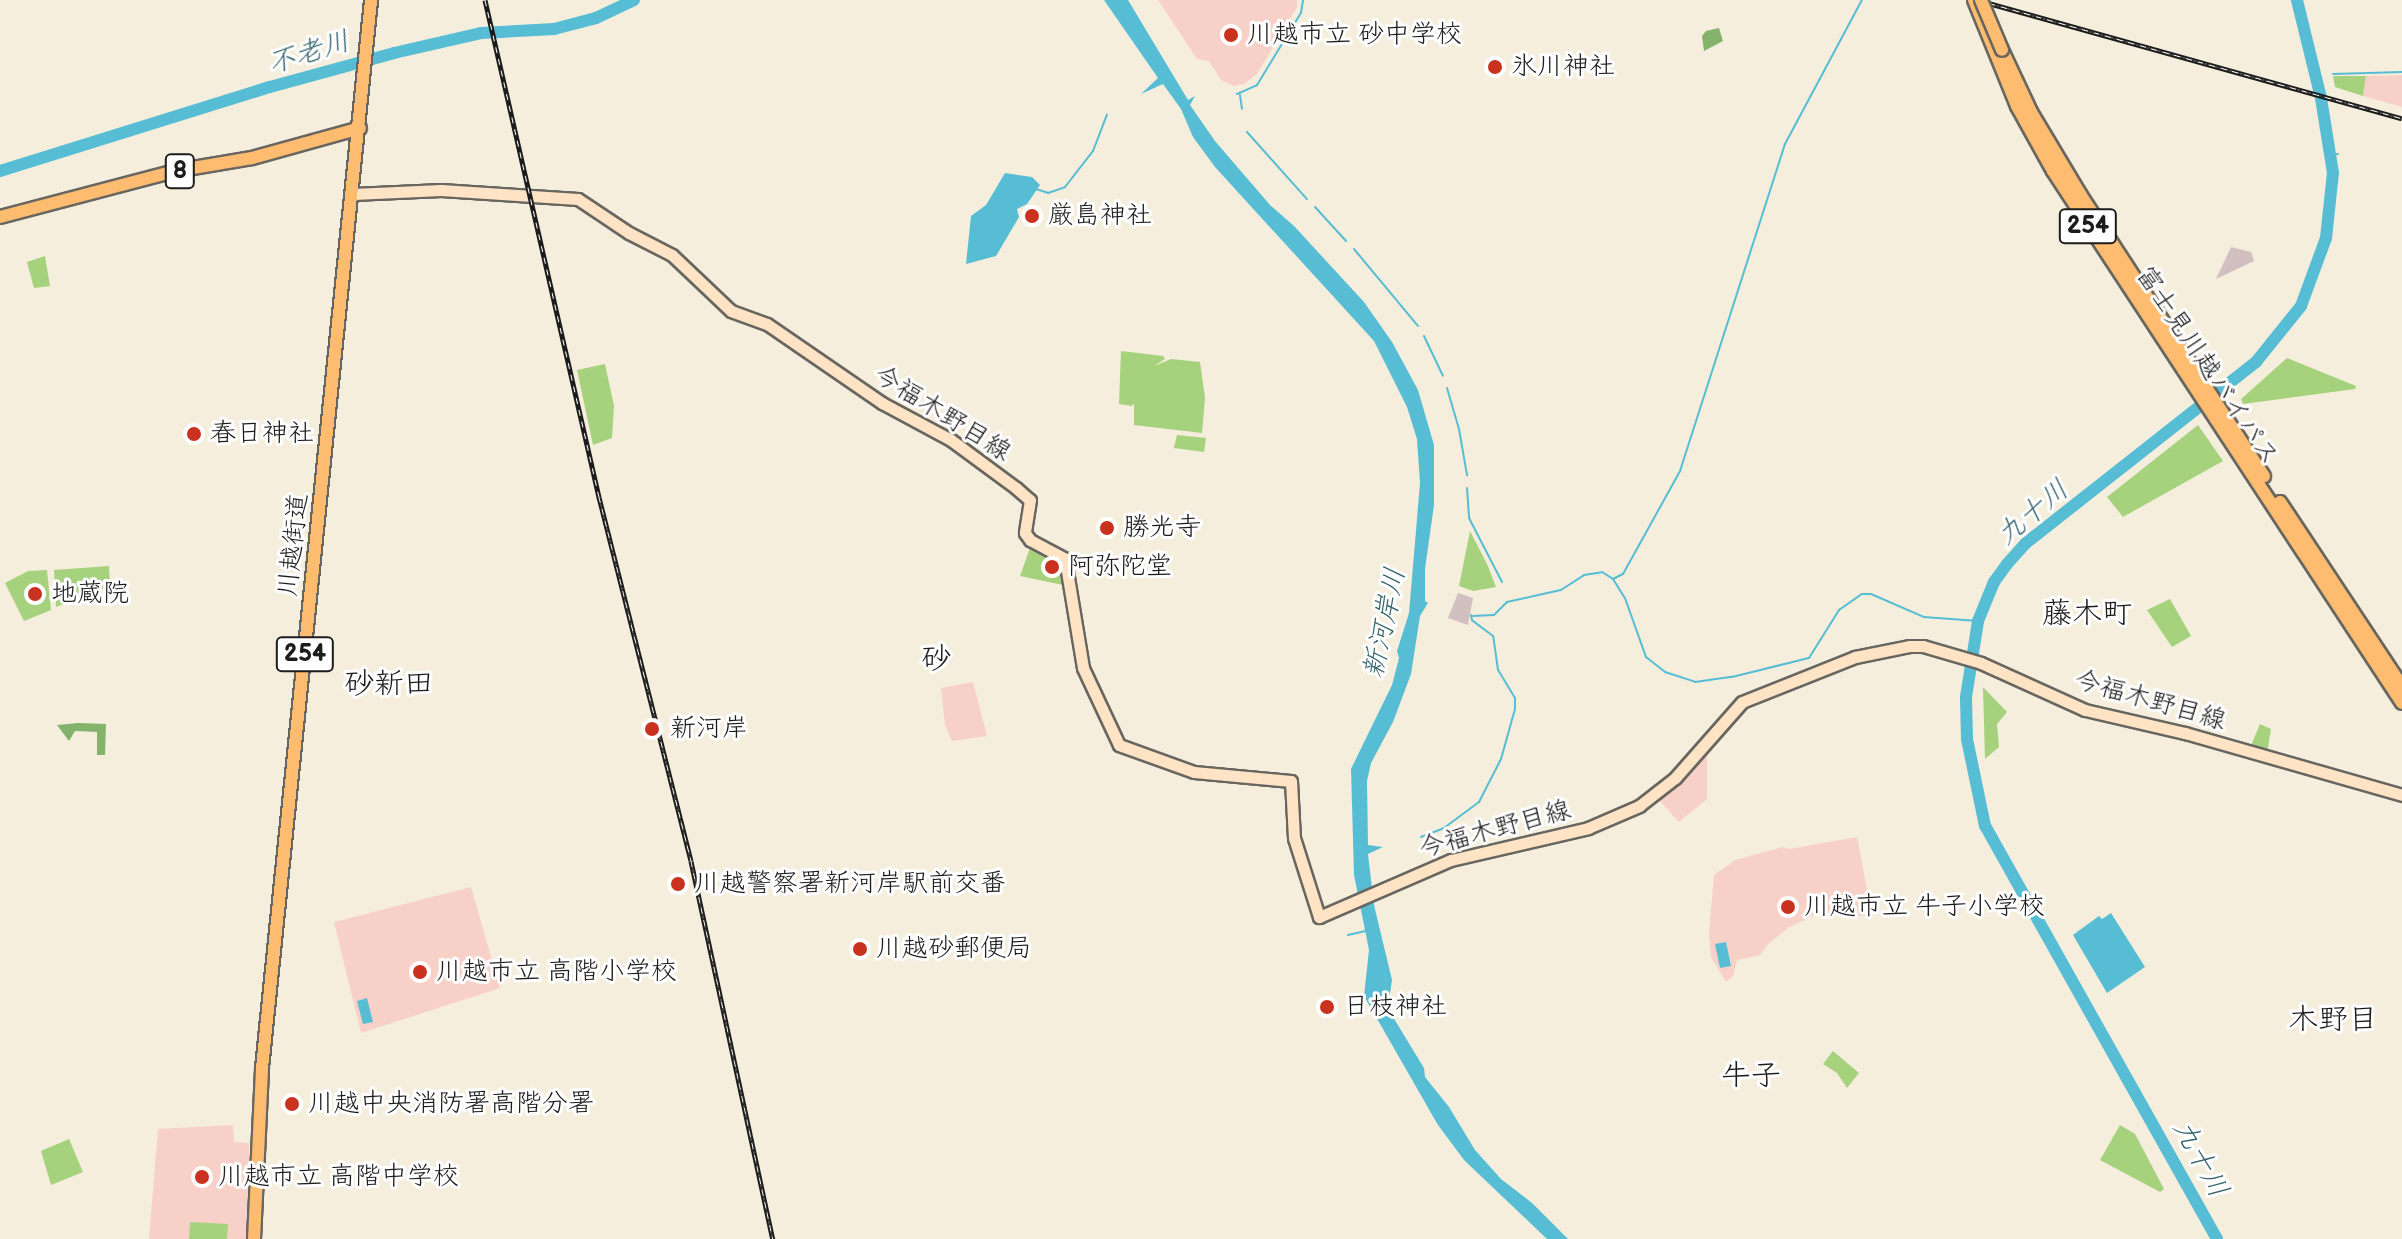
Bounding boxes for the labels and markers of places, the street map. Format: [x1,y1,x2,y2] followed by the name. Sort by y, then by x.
[1247,19,1462,51] place label: 川越市立 砂中学校
[1222,26,1240,44] marker: 川越市立 砂中学校
[1511,51,1615,83] place label: 氷川神社
[1486,58,1504,76] marker: 氷川神社
[1048,200,1152,232] place label: 厳島神社
[1023,207,1041,225] marker: 厳島神社
[210,418,314,450] place label: 春日神社
[185,425,203,443] marker: 春日神社
[1123,512,1201,544] place label: 勝光寺
[1098,519,1116,537] marker: 勝光寺
[1068,551,1172,583] place label: 阿弥陀堂
[1043,558,1061,576] marker: 阿弥陀堂
[51,578,129,610] place label: 地蔵院
[26,585,44,603] marker: 地蔵院
[670,713,748,745] place label: 新河岸
[641,718,663,740] marker: 新河岸
[694,868,1006,900] place label: 川越警察署新河岸駅前交番
[669,875,687,893] marker: 川越警察署新河岸駅前交番
[1804,891,2045,923] place label: 川越市立 牛子小学校
[1779,898,1797,916] marker: 川越市立 牛子小学校
[876,933,1032,965] place label: 川越砂郵便局
[851,940,869,958] marker: 川越砂郵便局
[436,956,677,988] place label: 川越市立 高階小学校
[411,963,429,981] marker: 川越市立 高階小学校
[1343,991,1447,1023] place label: 日枝神社
[1318,998,1336,1016] marker: 日枝神社
[308,1088,594,1120] place label: 川越中央消防署高階分署
[283,1095,301,1113] marker: 川越中央消防署高階分署
[218,1161,459,1193] place label: 川越市立 高階中学校
[193,1168,211,1186] marker: 川越市立 高階中学校

